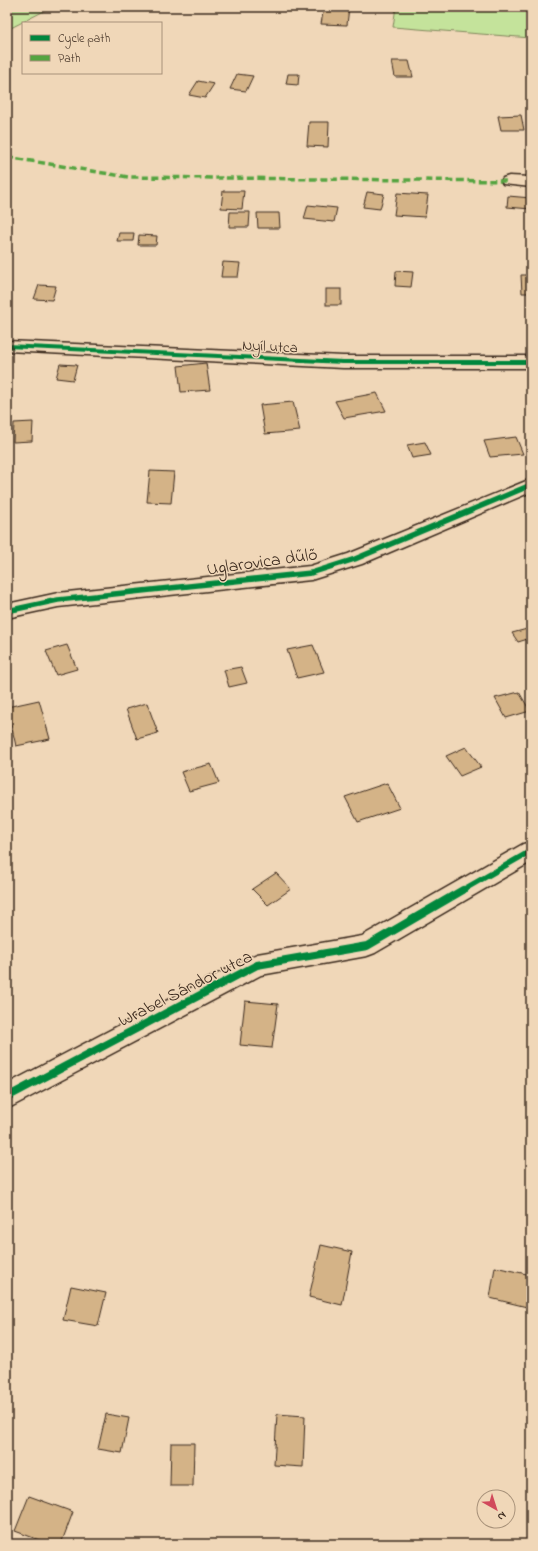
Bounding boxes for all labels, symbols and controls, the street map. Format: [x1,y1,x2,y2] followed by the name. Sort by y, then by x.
[22,22,162,74] legend
[58,30,110,49] text: Cycle path
[58,50,81,68] text: Path
[241,335,298,360] street label: Nyíl utca
[205,542,319,585] street label: Uglarovica dűlő
[114,945,257,1035] street label: Wrabel Sándor utca
[476,1489,516,1529] north arrow
[494,1507,510,1525] text: N

